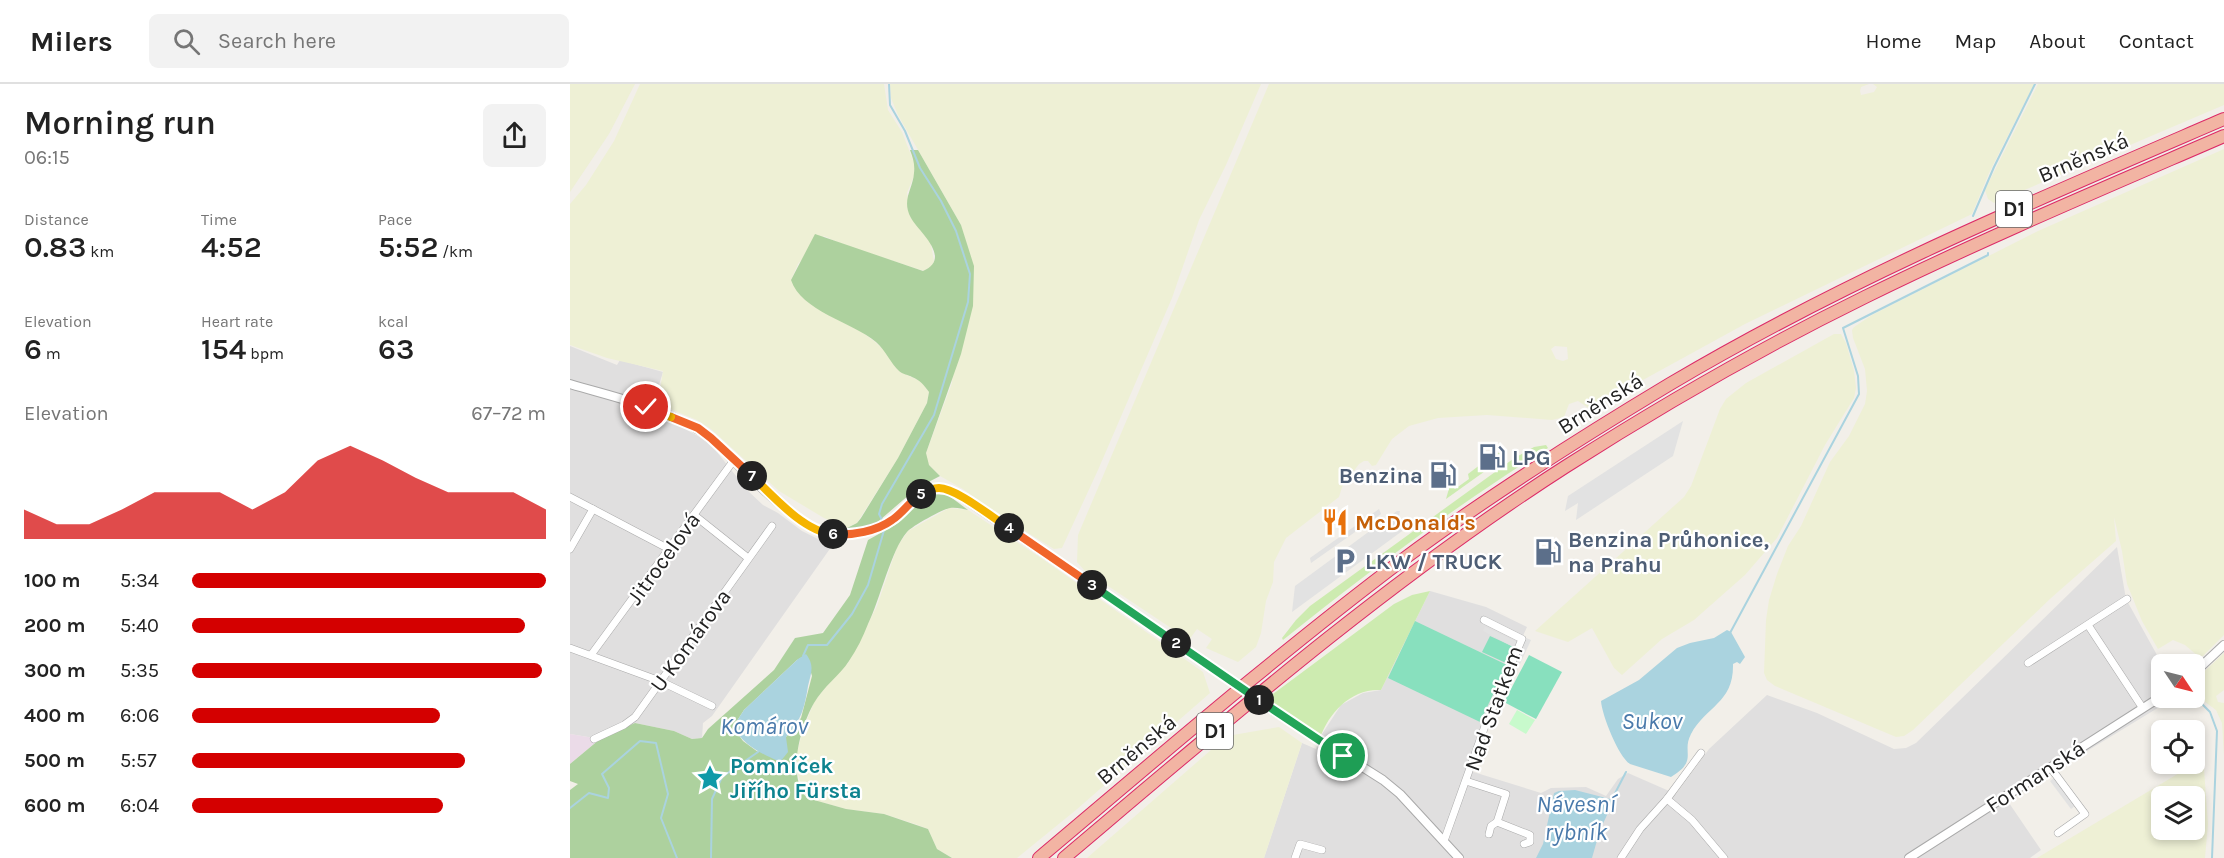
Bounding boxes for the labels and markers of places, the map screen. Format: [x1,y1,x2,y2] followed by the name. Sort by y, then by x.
[620,381,671,432] pin
[1477,442,1507,472] fuel station icon: LPG
[1512,445,1551,471] place label: LPG
[1428,460,1458,490] fuel station icon: Benzina
[737,461,767,491] pin: 7
[1339,463,1423,489] place label: Benzina
[906,479,936,509] pin: 5
[1320,507,1350,537] restaurant icon: McDonald's
[1355,510,1476,536] place label: McDonald's
[994,513,1024,543] pin: 4
[818,519,848,549] pin: 6
[1568,527,1769,578] place label: Benzina Průhonice, na Prahu
[1533,537,1563,567] fuel station icon: Benzina Průhonice, na Prahu
[1330,546,1360,576] parking icon: LKW / TRUCK
[1365,549,1503,575] place label: LKW / TRUCK
[1077,570,1107,600] pin: 3
[1161,628,1191,658] pin: 2
[1244,685,1274,715] pin: 1
[1317,730,1368,781] pin
[730,753,862,804] place label: Pomníček Jiřího Fürsta
[695,763,725,793] place icon: Pomníček Jiřího Fürsta

